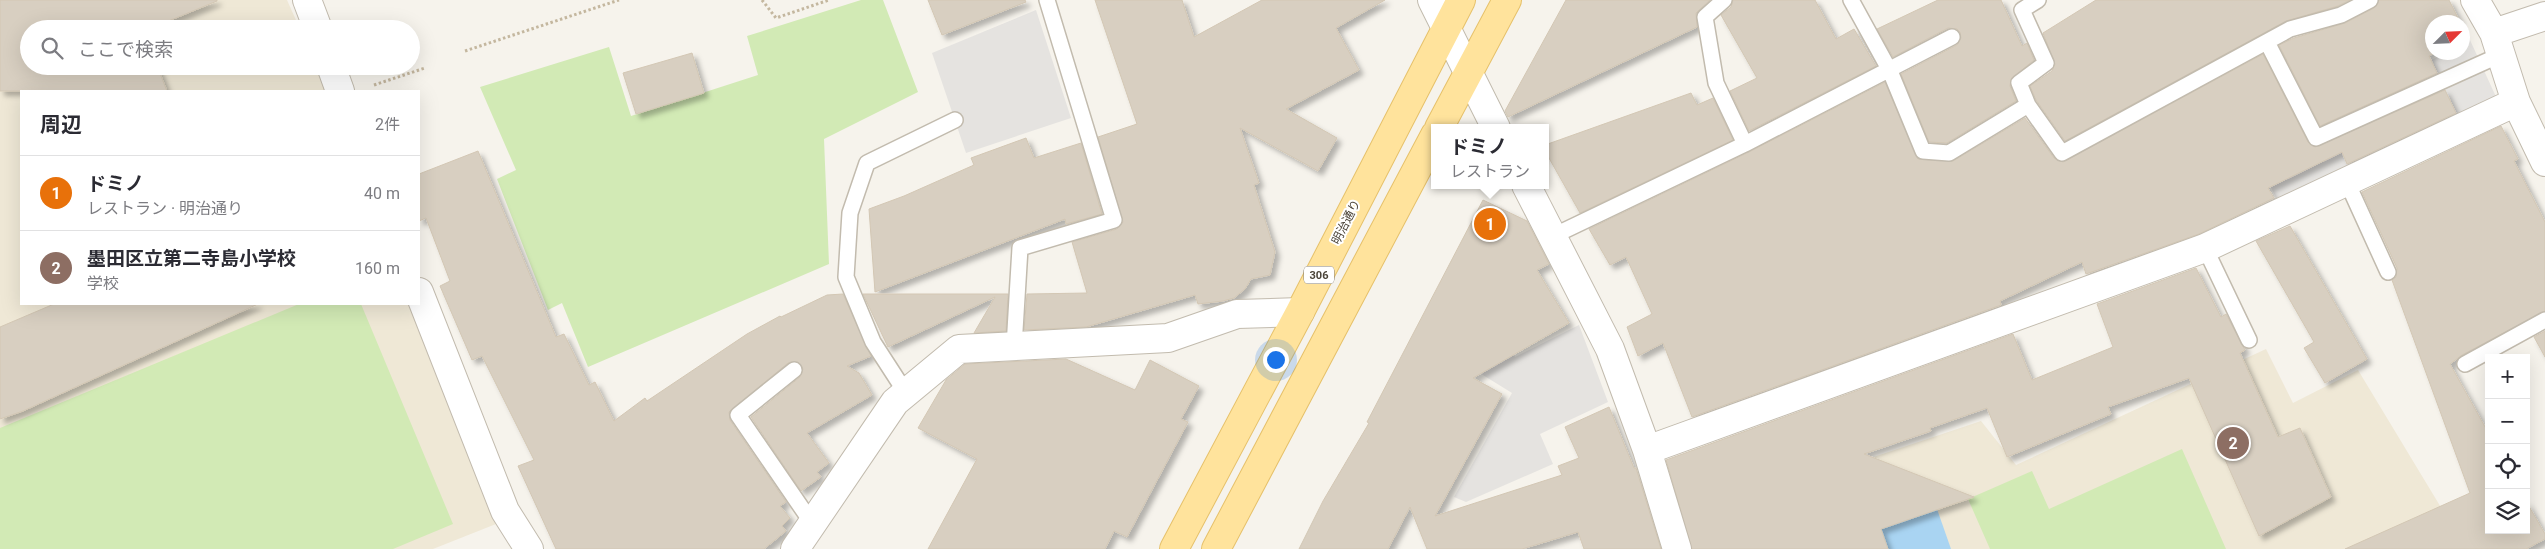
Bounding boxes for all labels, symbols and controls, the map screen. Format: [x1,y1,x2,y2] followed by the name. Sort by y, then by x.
[2425,15,2470,60] north arrow
[20,20,420,75] search box
[38,34,66,62] icon: search
[78,38,173,61] text: ここで検索
[40,113,82,137] text: 周辺
[375,115,400,134] text: 2件
[1431,124,1549,189] popup
[1450,135,1507,158] text: ドミノ
[1450,162,1530,181] text: レストラン
[87,172,144,195] text: ドミノ
[51,184,61,203] text: 1
[364,184,400,203] text: 40 m
[1329,197,1363,247] street label: 明治通り
[87,199,243,218] text: レストラン · 明治通り
[1474,205,1506,243] pin: 1
[87,247,296,270] text: 墨田区立第二寺島小学校
[51,259,61,278] text: 2
[355,259,400,278] text: 160 m
[1304,266,1334,284] road number: 306
[87,274,119,293] text: 学校
[1263,347,1289,373] your location
[2485,354,2530,534] map controls
[2485,354,2530,399] button: +
[2485,399,2530,444] button: −
[2217,424,2249,462] pin: 2
[2485,444,2530,489] button: locate
[2485,489,2530,534] button: layers

